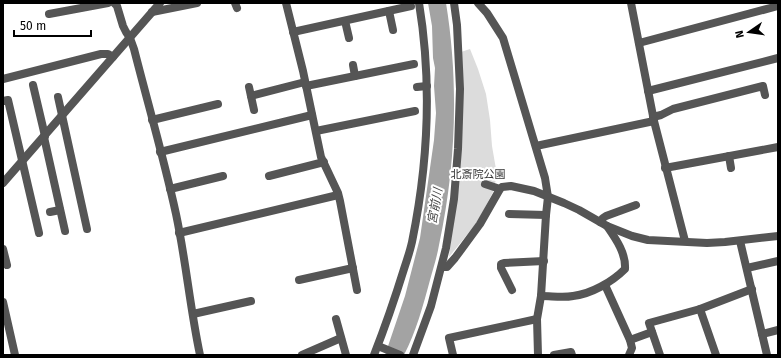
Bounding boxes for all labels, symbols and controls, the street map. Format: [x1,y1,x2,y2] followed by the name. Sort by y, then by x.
[14,12,91,38] scale bar
[729,12,769,52] north arrow
[20,19,46,33] text: 50 m
[733,29,747,39] text: N
[451,168,506,181] park label: 北斎院公園
[425,185,445,225] water label: 宮前川

